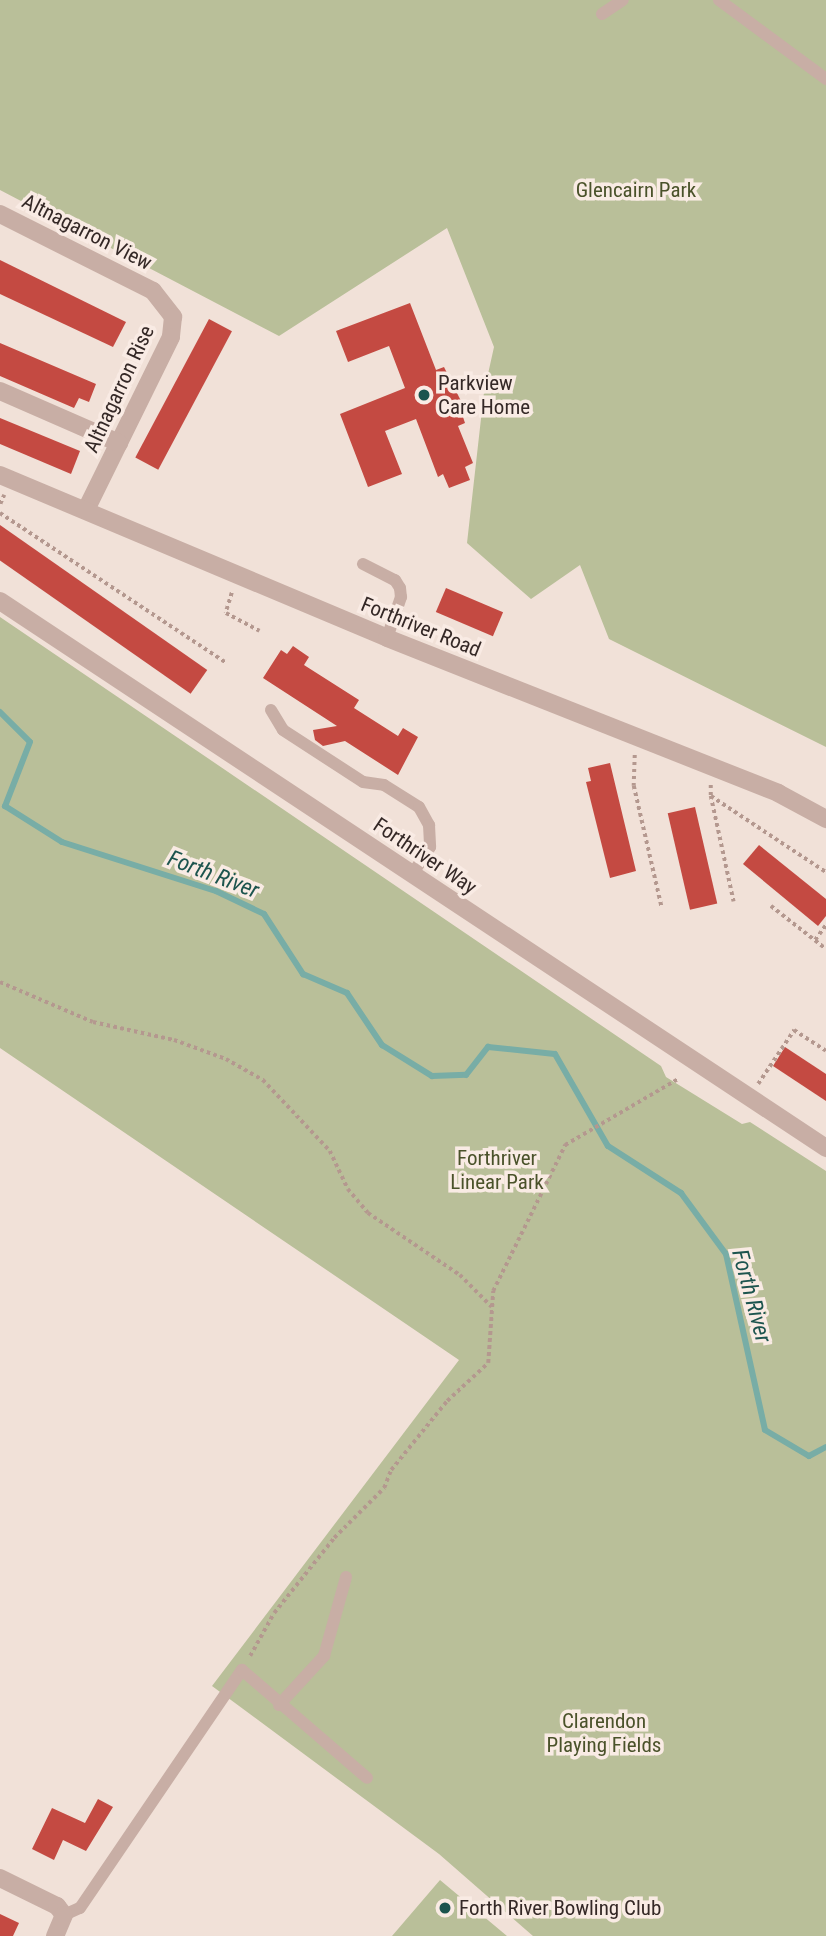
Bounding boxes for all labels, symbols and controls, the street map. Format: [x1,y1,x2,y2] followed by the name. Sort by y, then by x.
[576,177,696,203] park label: Glencairn Park
[18,189,156,275] street label: Altnagarron View
[79,321,159,457] street label: Altnagarron Rise
[438,370,530,420] place label: Parkview Care Home
[416,387,432,403] marker: Parkview Care Home
[357,592,485,662] street label: Forthriver Road
[369,812,481,900] street label: Forthriver Way
[164,845,262,905] water label: Forth River
[450,1145,544,1195] park label: Forthriver Linear Park
[725,1246,777,1346] water label: Forth River
[547,1708,661,1758] park label: Clarendon Playing Fields
[459,1895,661,1921] place label: Forth River Bowling Club
[437,1900,453,1916] marker: Forth River Bowling Club

